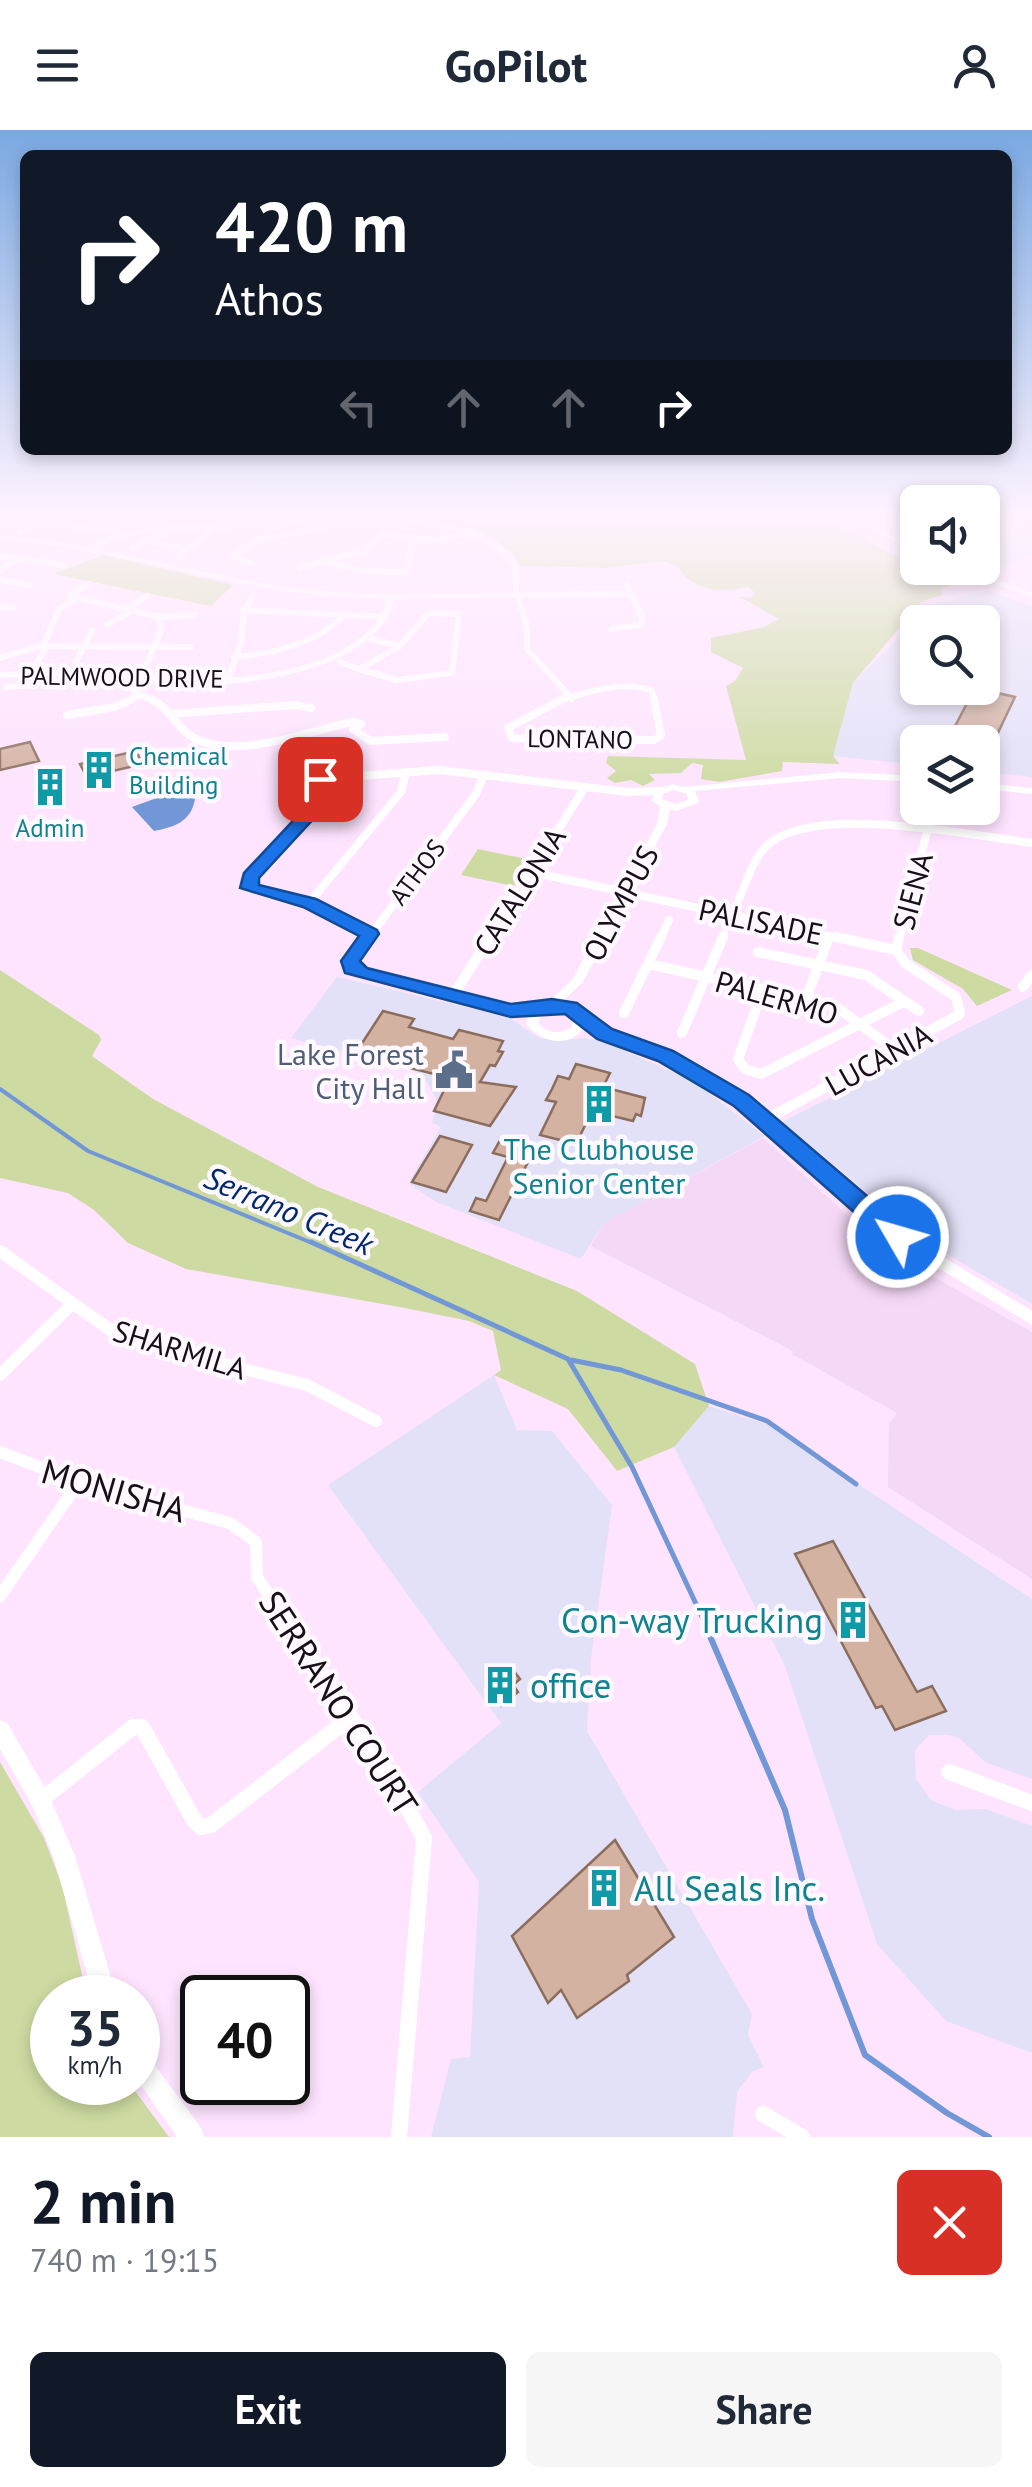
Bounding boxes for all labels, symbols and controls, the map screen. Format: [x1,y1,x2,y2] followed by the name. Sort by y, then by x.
[445,36,587,94] text: GoPilot
[30,38,85,93] icon: menu
[947,38,1002,93] icon: person
[215,181,408,271] text: 420 m
[50,190,180,320] icon: right
[215,269,324,327] text: Athos
[331,380,386,435] icon: left
[436,380,491,435] icon: ahead
[541,380,596,435] icon: ahead
[646,380,701,435] icon: right
[900,485,1000,825] map controls
[900,485,1000,585] button: sound
[900,605,1000,705] button: search
[20,659,224,695] street label: PALMWOOD DRIVE
[527,722,633,756] street label: LONTANO
[900,725,1000,825] button: layers
[278,737,363,822] pin
[129,740,228,801] place label: Chemical Building
[78,749,120,791] building icon: Chemical Building
[293,752,348,807] icon: arrive
[29,766,71,808] building icon: Admin
[16,812,84,844] place label: Admin
[464,819,574,963] street label: CATALONIA
[382,833,452,911] street label: ATHOS
[573,838,667,968] street label: OLYMPUS
[883,848,941,934] street label: SIENA
[695,889,827,953] street label: PALISADE
[711,961,843,1033] street label: PALERMO
[818,1014,938,1104] street label: LUCANIA
[277,1034,424,1107] place label: Lake Forest City Hall
[433,1049,475,1091] public building icon: Lake Forest City Hall
[578,1083,620,1125] building icon: The Clubhouse Senior Center
[503,1129,695,1202] place label: The Clubhouse Senior Center
[198,1156,381,1265] water label: Serrano Creek
[846,1185,950,1289] position arrow
[109,1310,252,1388] street label: SHARMILA
[37,1448,192,1533] street label: MONISHA
[249,1582,429,1824] street label: SERRANO COURT
[561,1597,823,1643] place label: Con-way Trucking
[832,1599,874,1641] building icon: Con-way Trucking
[530,1662,611,1708] place label: office
[479,1664,521,1706] building icon: office
[634,1865,825,1911] place label: All Seals Inc.
[583,1867,625,1909] building icon: All Seals Inc.
[180,1975,310,2105] speed limit sign: 40
[67,1995,123,2060] text: 35
[68,2049,122,2081] text: km/h
[30,2162,176,2240] text: 2 min
[897,2170,1002,2275] button: close
[30,2239,219,2281] text: 740 m · 19:15
[30,2352,506,2467] button: Exit
[526,2352,1002,2467] button: Share

